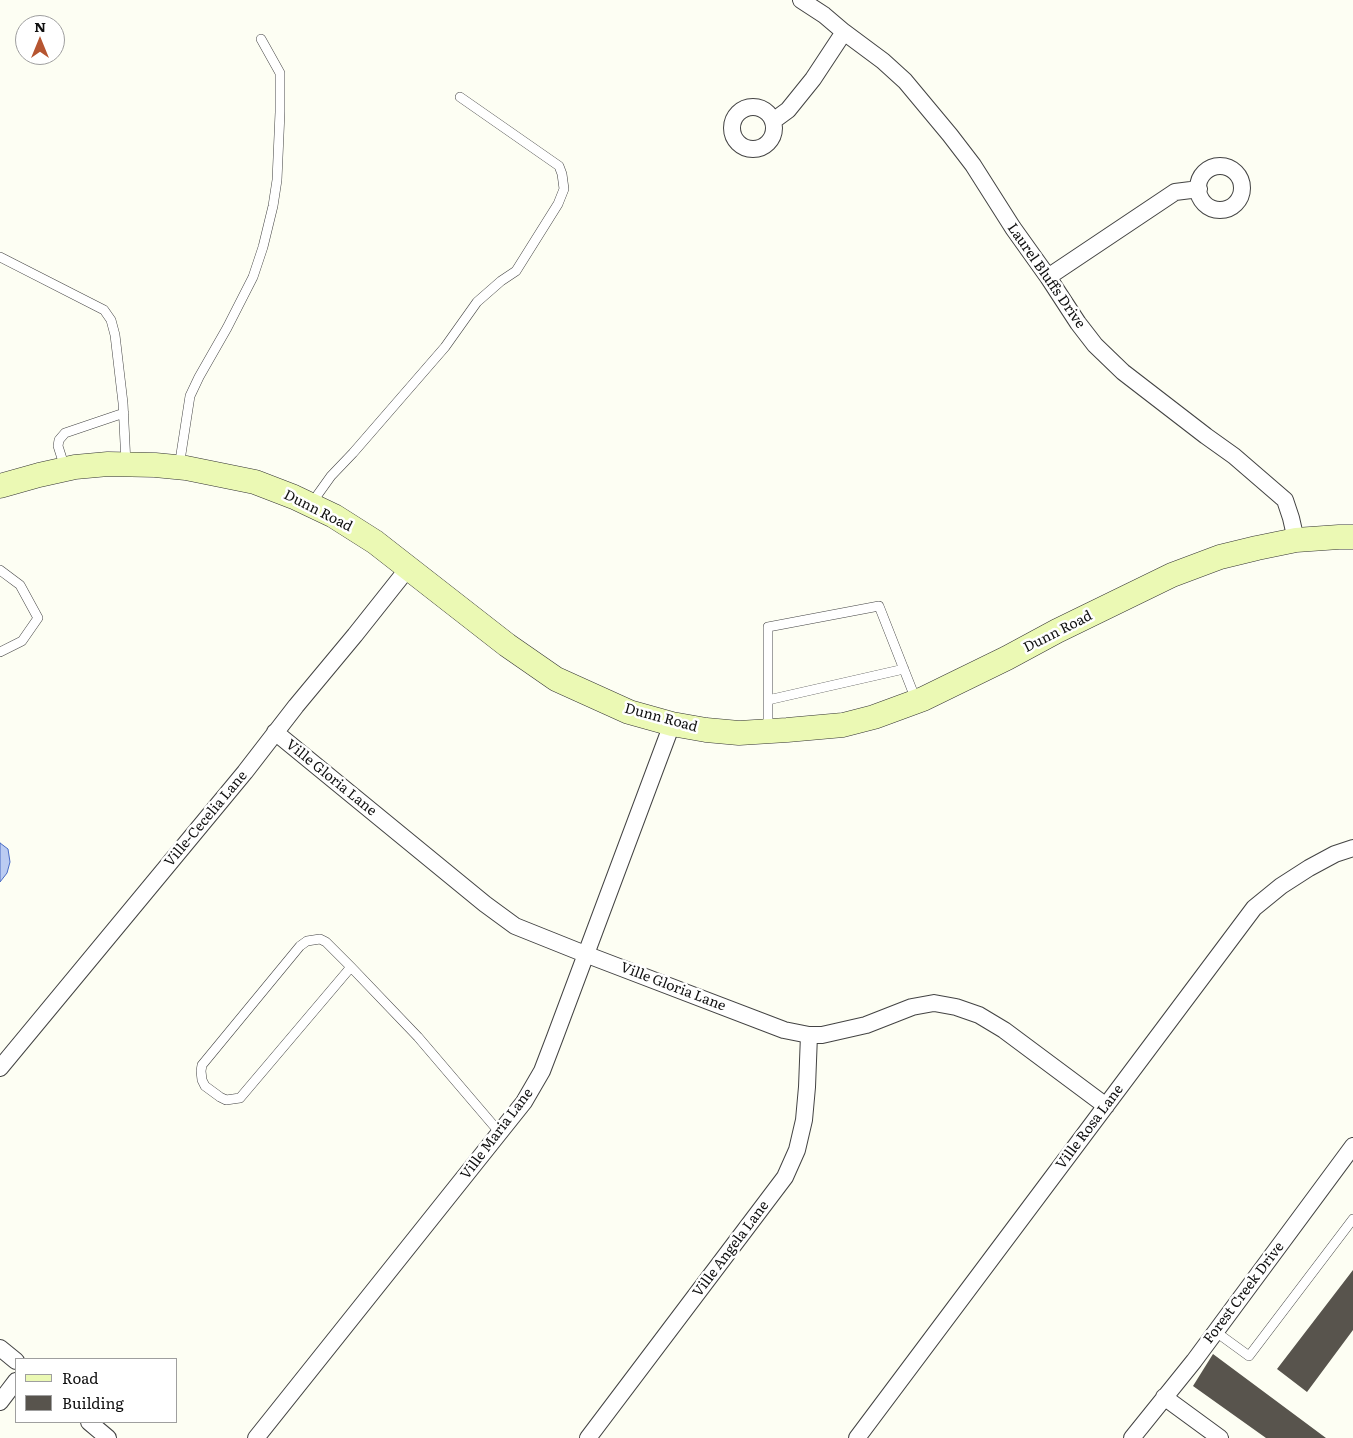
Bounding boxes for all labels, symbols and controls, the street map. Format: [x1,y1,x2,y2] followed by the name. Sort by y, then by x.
[15,15,65,65] north arrow
[34,16,46,36] text: N
[1003,220,1089,332] street label: Laurel Bluffs Drive
[281,487,355,535] street label: Dunn Road
[1021,608,1095,656] street label: Dunn Road
[623,700,699,736] street label: Dunn Road
[282,736,380,820] street label: Ville Gloria Lane
[161,768,251,870] street label: Ville-Cecelia Lane
[618,959,728,1015] street label: Ville Gloria Lane
[1053,1082,1127,1172] street label: Ville Rosa Lane
[457,1085,537,1183] street label: Ville Maria Lane
[689,1198,773,1300] street label: Ville Angela Lane
[1200,1239,1288,1347] street label: Forest Creek Drive
[15,1358,178,1423] legend
[62,1366,98,1389] text: Road
[62,1391,124,1414] text: Building

